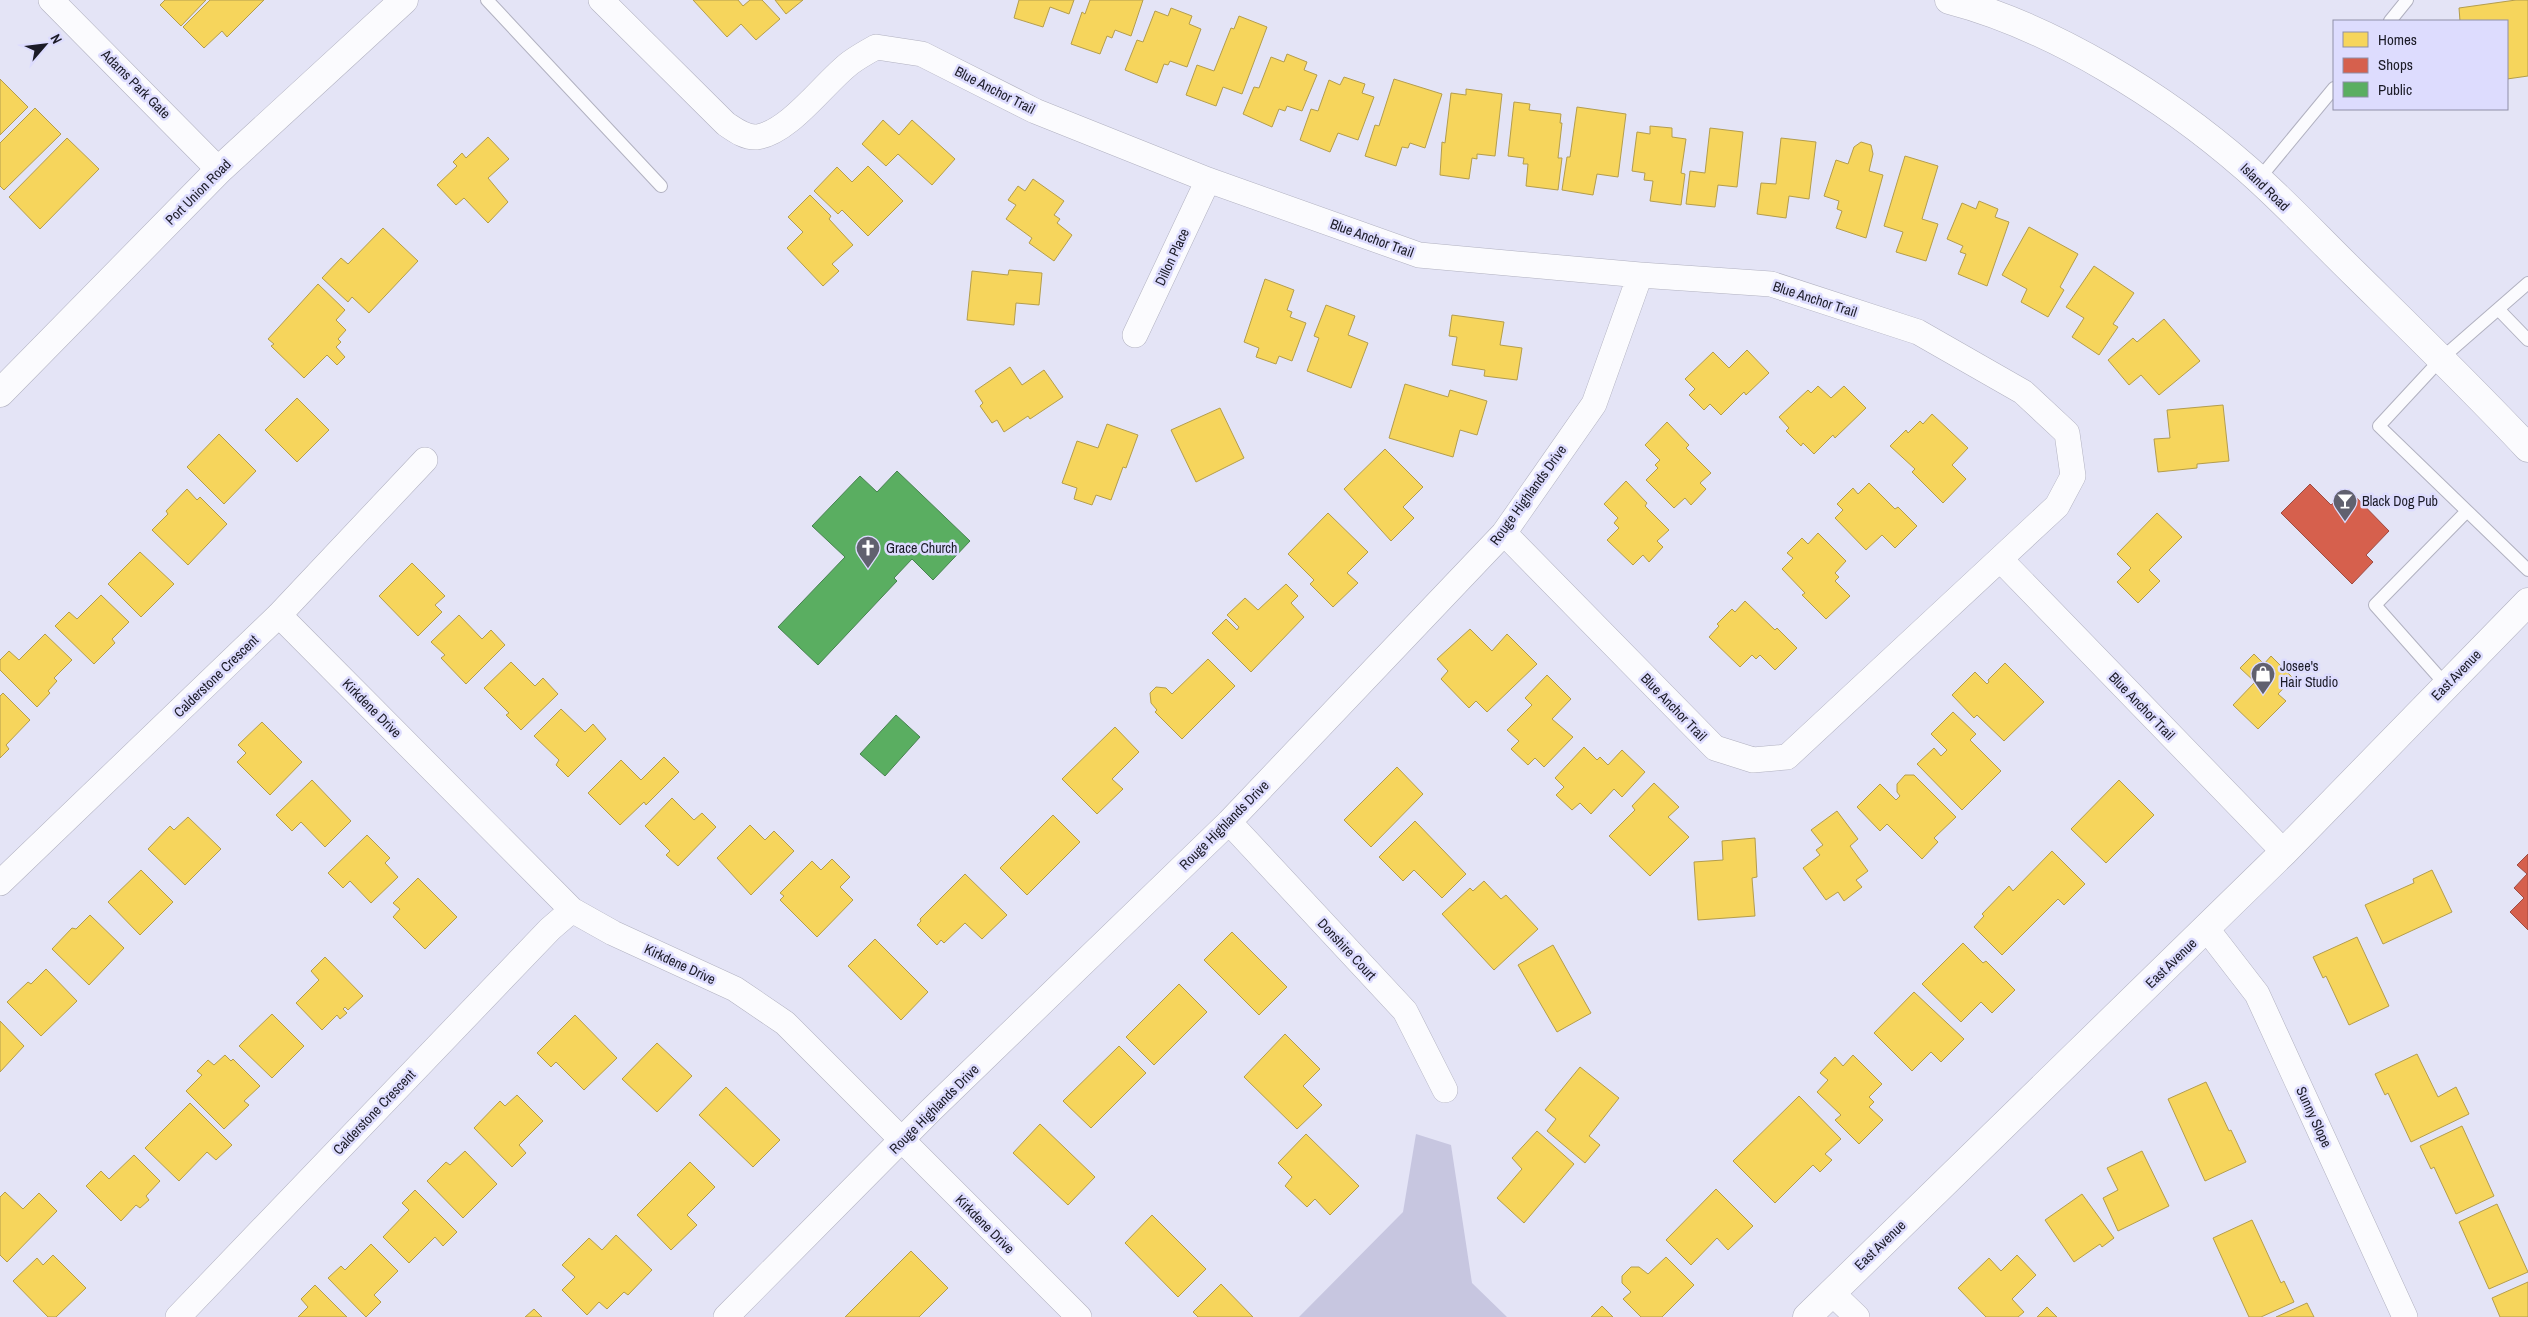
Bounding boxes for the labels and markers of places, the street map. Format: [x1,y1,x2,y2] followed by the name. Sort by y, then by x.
[2332,488,2358,522] bar icon: Black Dog Pub
[2362,492,2438,510] place label: Black Dog Pub
[855,535,881,569] church icon: Grace Church
[886,539,957,557] place label: Grace Church
[2280,657,2338,691] place label: Josee's Hair Studio
[2250,661,2276,695] shop icon: Josee's Hair Studio

